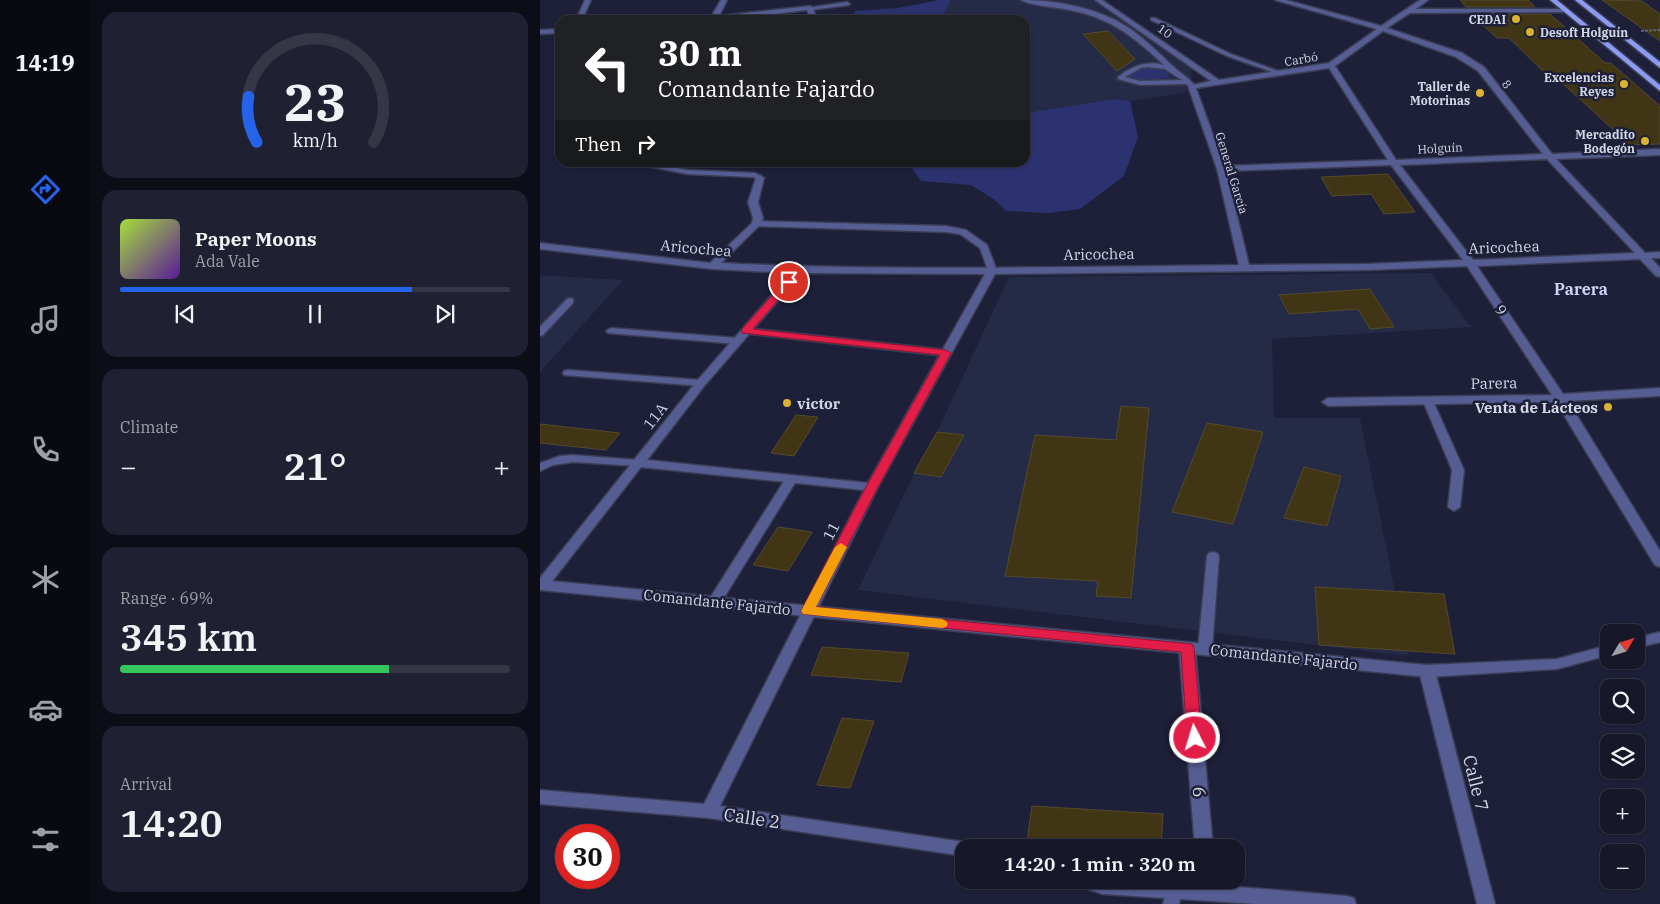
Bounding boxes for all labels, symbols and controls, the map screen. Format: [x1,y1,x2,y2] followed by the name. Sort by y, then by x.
[1468,12,1506,27] place label: CEDAI
[1510,13,1522,25] marker: CEDAI
[1155,21,1175,41] street label: 10
[1540,25,1628,40] place label: Desoft Holguín
[1524,26,1536,38] marker: Desoft Holguín
[658,30,742,76] text: 30 m
[575,35,640,100] icon: left
[15,48,75,77] text: 14:19
[1283,49,1319,69] street label: Carbó
[284,68,346,135] text: 23
[1544,70,1614,99] place label: Excelencias Reyes
[658,74,875,103] text: Comandante Fajardo
[1499,77,1515,91] street label: 8
[1618,78,1630,90] marker: Excelencias Reyes
[1410,79,1470,108] place label: Taller de Motorinas
[1474,87,1486,99] marker: Taller de Motorinas
[1575,127,1635,156] place label: Mercadito Bodegón
[292,129,338,152] text: km/h
[632,130,660,158] icon: right
[1212,130,1252,216] street label: General García
[575,132,622,156] text: Then
[1639,135,1651,147] marker: Mercadito Bodegón
[1417,139,1463,157] street label: Holguín
[28,172,63,207] icon: directions
[195,227,317,251] text: Paper Moons
[660,235,732,261] street label: Aricochea
[1468,236,1540,258] street label: Aricochea
[1063,244,1135,264] street label: Aricochea
[195,251,260,271] text: Ada Vale
[768,261,810,303] pin
[775,268,803,296] icon: arrive
[1554,279,1608,299] district label: Parera
[171,300,199,328] icon: previous
[301,300,329,328] icon: pause
[431,300,459,328] icon: next
[1491,301,1511,319] street label: 9
[28,302,63,337] icon: music
[1470,373,1518,393] street label: Parera
[797,394,841,413] place label: victor
[781,397,793,409] marker: victor
[639,398,672,433] street label: 11A
[1475,398,1598,417] place label: Venta de Lácteos
[1602,401,1614,413] marker: Venta de Lácteos
[120,417,178,437] text: Climate
[28,432,63,467] icon: phone
[283,441,347,490] text: 21°
[120,448,137,485] text: −
[493,448,510,485] text: +
[818,519,844,543] street label: 11
[28,562,63,597] icon: climate
[643,585,791,619] street label: Comandante Fajardo
[120,588,213,608] text: Range · 69%
[120,612,257,661] text: 345 km
[1600,624,1645,669] north arrow
[1600,624,1645,889] map controls
[1210,640,1358,674] street label: Comandante Fajardo
[1600,679,1645,724] button: search
[28,692,63,727] icon: car
[1168,711,1220,763] position arrow
[1600,734,1645,779] button: layers
[1458,753,1494,813] street label: Calle 7
[120,774,172,794] text: Arrival
[1187,786,1211,798] street label: 9
[1600,789,1645,834] button: +
[120,798,223,847] text: 14:20
[722,803,782,833] street label: Calle 2
[28,822,63,857] icon: filters
[555,824,620,889] speed limit sign: 30
[1600,844,1645,889] button: −
[1004,852,1196,876] text: 14:20 · 1 min · 320 m

